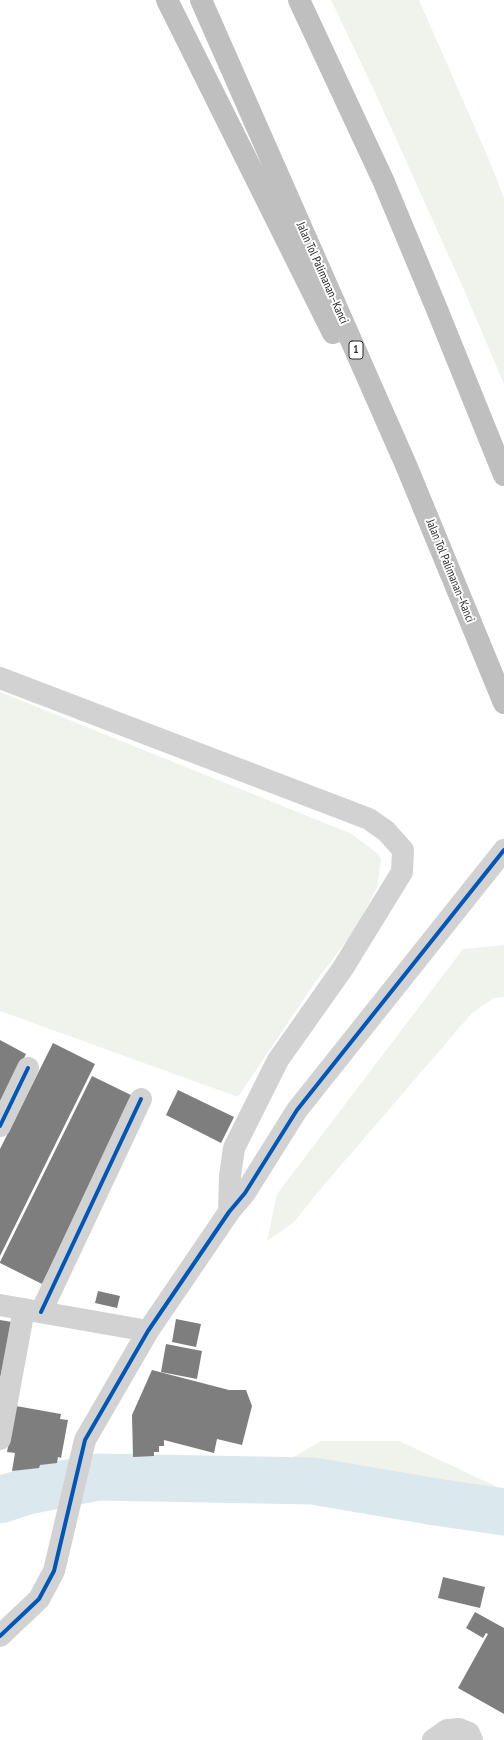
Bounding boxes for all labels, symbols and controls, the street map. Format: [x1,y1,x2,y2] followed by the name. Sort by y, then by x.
[293,220,351,326] street label: Jalan Tol Palimanan–Kanci
[349,341,363,359] road number: 1
[423,517,477,625] street label: Jalan Tol Palimanan–Kanci

